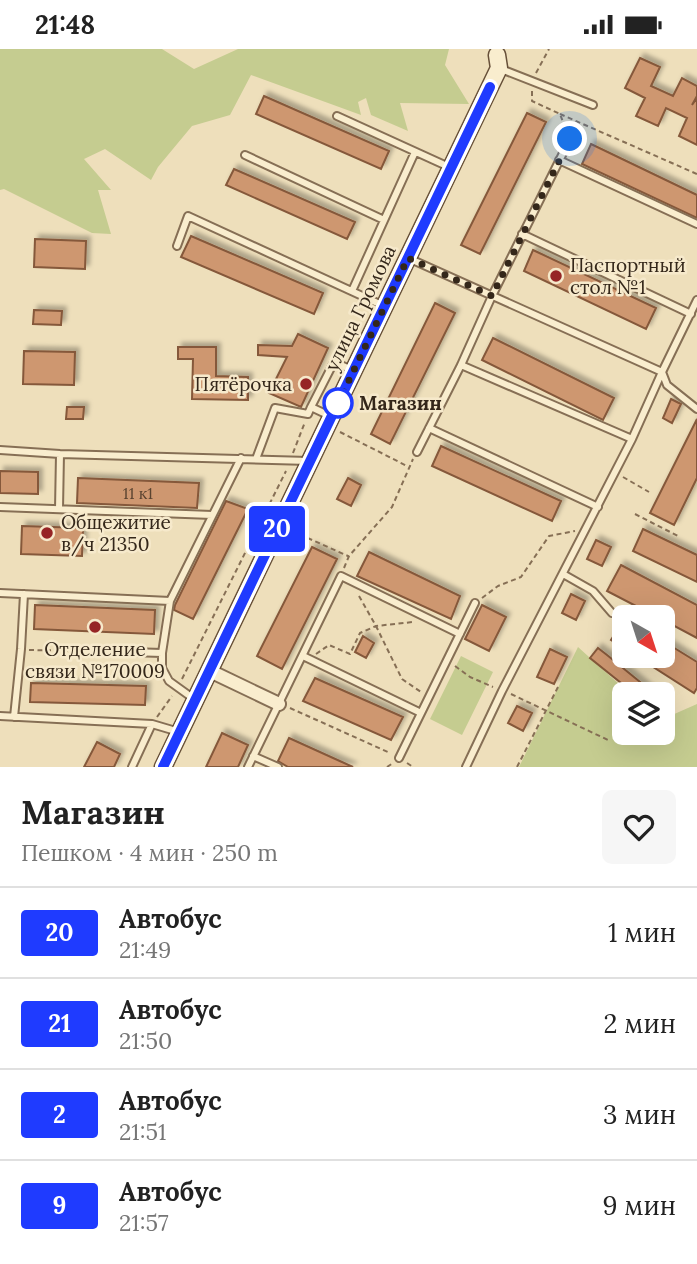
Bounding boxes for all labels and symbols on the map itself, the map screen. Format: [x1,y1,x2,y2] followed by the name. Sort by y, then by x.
[552,121,587,156] your location
[319,241,401,375] street label: улица Громова
[570,253,686,299] place label: Паспортный стол №1
[548,268,564,284] marker: Паспортный стол №1
[194,372,292,396] place label: Пятёрочка
[298,376,314,392] marker: Пятёрочка
[323,388,353,418] marker: Магазин
[359,391,442,415] place label: Магазин
[123,483,153,503] house number: 11 к1
[246,506,308,552] line badge: 20
[61,510,171,557] place label: Общежитие в/ч 21350
[39,525,55,541] marker: Общежитие в/ч 21350
[612,605,676,669] north arrow
[87,619,103,635] marker: Отделение связи №170009
[25,637,165,683] place label: Отделение связи №170009

